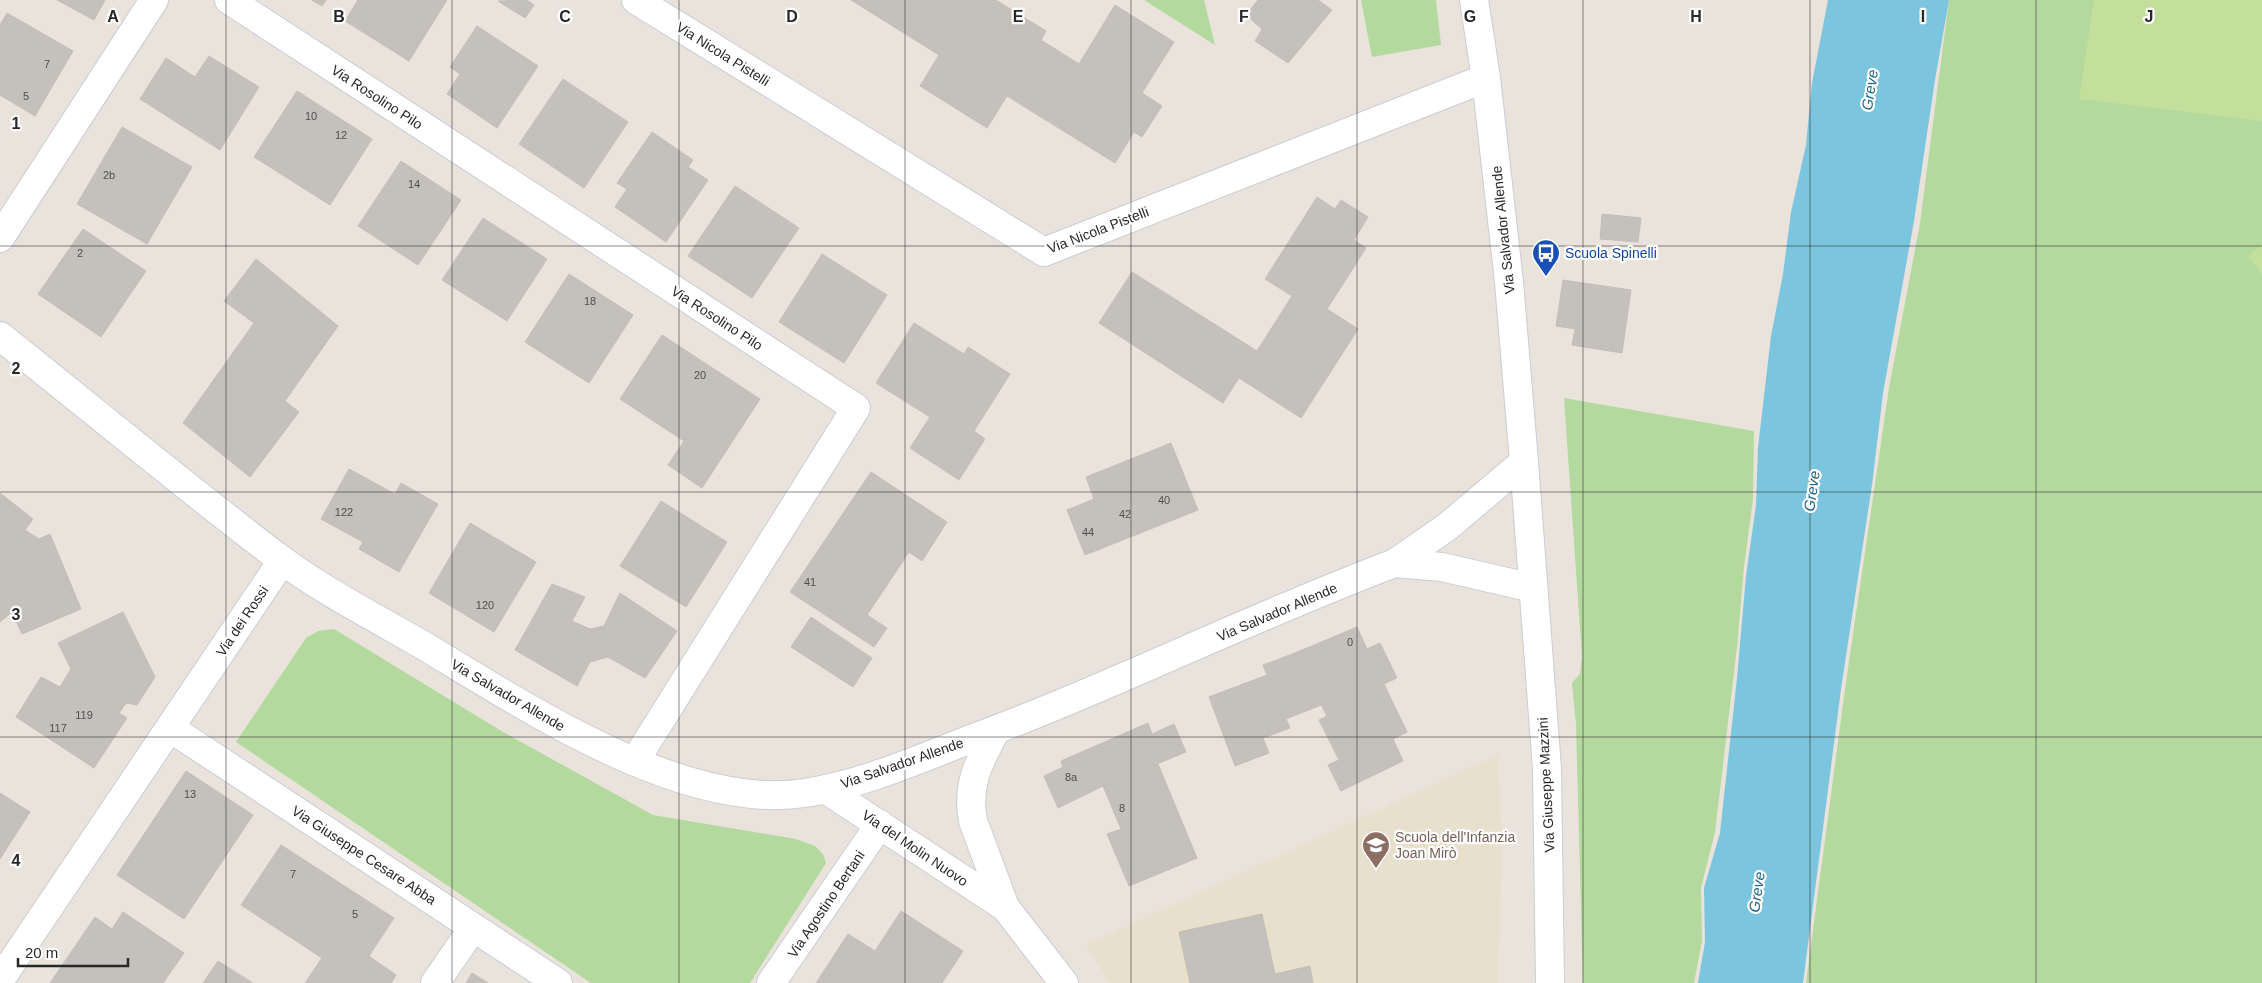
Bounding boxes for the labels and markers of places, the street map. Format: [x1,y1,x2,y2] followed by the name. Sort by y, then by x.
[1531,238,1561,277] bus stop icon: Scuola Spinelli
[1565,245,1657,261] place label: Scuola Spinelli
[1395,829,1515,861] place label: Scuola dell'Infanzia Joan Mirò
[1361,830,1391,869] school or university icon: Scuola dell'Infanzia Joan Mirò

